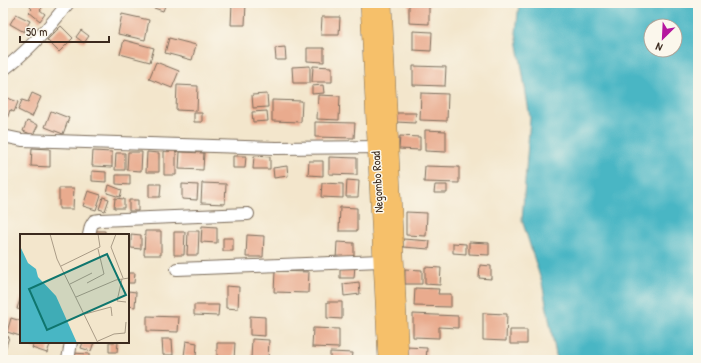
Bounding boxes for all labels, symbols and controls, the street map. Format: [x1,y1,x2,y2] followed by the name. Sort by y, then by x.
[20,18,109,44] scale bar
[643,18,683,58] north arrow
[26,23,47,40] text: 50 m
[653,39,664,55] text: N
[367,150,387,213] street label: Negombo Road
[20,234,129,343] inset map

